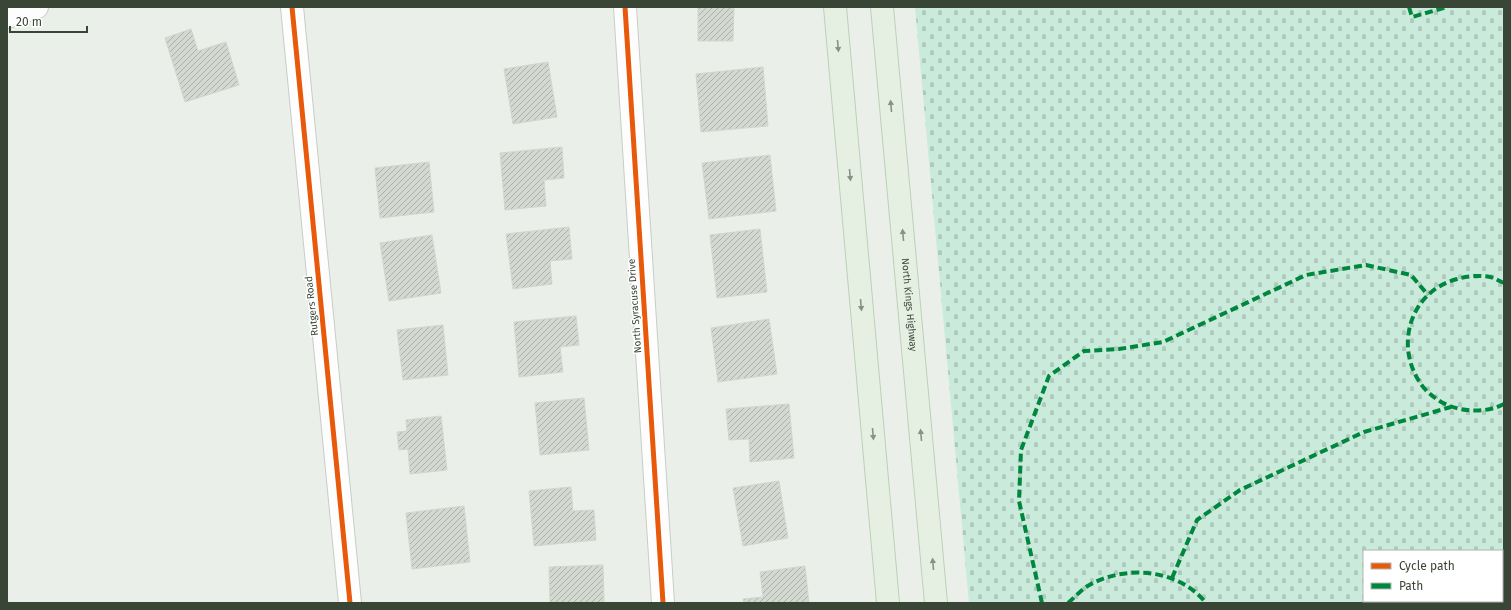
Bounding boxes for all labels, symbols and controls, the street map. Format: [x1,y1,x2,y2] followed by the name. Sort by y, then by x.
[10,8,87,34] scale bar
[16,15,42,29] text: 20 m
[835,40,842,52] one-way arrow
[888,100,895,112] one-way arrow
[846,169,853,181] one-way arrow
[900,229,906,242] one-way arrow
[626,258,644,354] street label: North Syracuse Drive
[899,258,919,352] street label: North Kings Highway
[303,276,321,336] street label: Rutgers Road
[858,299,865,311] one-way arrow
[869,428,876,440] one-way arrow
[918,429,924,441] one-way arrow
[1363,550,1503,602] legend
[929,558,936,570] one-way arrow
[1399,559,1455,573] text: Cycle path
[1399,579,1423,593] text: Path

